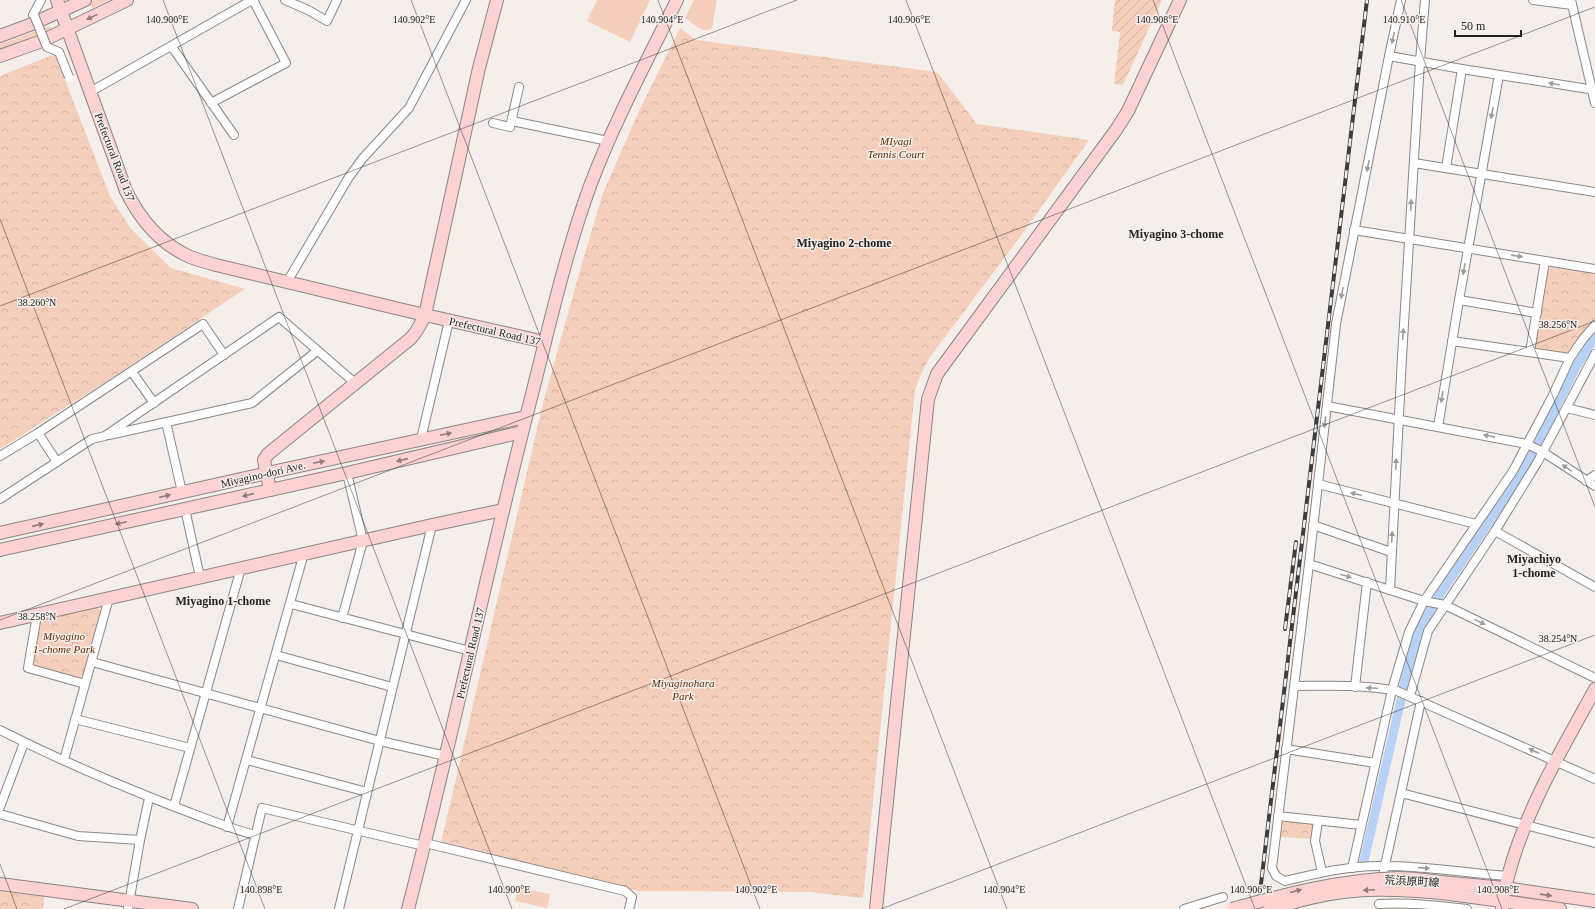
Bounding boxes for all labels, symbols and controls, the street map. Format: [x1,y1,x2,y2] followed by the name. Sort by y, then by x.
[1455,12,1521,38] scale bar
[86,14,98,20] one-way arrow
[146,14,188,25] text: 140.900°E
[393,14,435,25] text: 140.902°E
[641,14,683,25] text: 140.904°E
[888,14,930,25] text: 140.906°E
[1136,14,1178,25] text: 140.908°E
[1383,14,1425,25] text: 140.910°E
[1461,19,1486,33] text: 50 m
[1389,32,1395,44] one-way arrow
[1548,81,1560,87] one-way arrow
[1489,107,1495,119] one-way arrow
[93,111,138,203] street label: Prefectural Road 137
[868,135,925,160] park label: MIyagi Tennis Court
[1364,159,1370,172] one-way arrow
[1408,199,1415,211] one-way arrow
[1129,227,1224,241] district label: Miyagino 3-chome
[797,236,892,250] district label: Miyagino 2-chome
[1510,253,1523,259] one-way arrow
[1461,263,1467,275] one-way arrow
[1338,287,1344,299] one-way arrow
[18,297,56,308] text: 38.260°N
[448,315,542,347] street label: Prefectural Road 137
[1539,319,1577,330] text: 38.256°N
[1400,328,1407,340] one-way arrow
[1439,391,1445,403] one-way arrow
[1322,416,1329,428] one-way arrow
[440,431,452,437] one-way arrow
[1483,432,1495,438] one-way arrow
[219,458,307,490] street label: Miyagino-dori Ave.
[313,458,325,464] one-way arrow
[396,458,408,464] one-way arrow
[1392,458,1399,470] one-way arrow
[1561,464,1572,471] one-way arrow
[1350,490,1362,496] one-way arrow
[242,492,254,498] one-way arrow
[159,493,171,499] one-way arrow
[32,521,44,527] one-way arrow
[115,521,127,527] one-way arrow
[1389,530,1395,543] one-way arrow
[1507,552,1561,580] district label: Miyachiyo 1-chome
[1341,573,1353,579] one-way arrow
[176,594,271,608] district label: Miyagino 1-chome
[454,606,486,700] street label: Prefectural Road 137
[18,611,56,622] text: 38.258°N
[1474,619,1486,625] one-way arrow
[33,630,96,655] park label: Miyagino 1-chome Park
[1539,633,1577,644] text: 38.254°N
[651,677,715,702] park label: Miyaginohara Park
[1366,684,1378,691] one-way arrow
[1528,748,1540,755] one-way arrow
[1418,864,1430,871] one-way arrow
[1384,874,1440,888] street label: 荒浜原町線
[240,884,282,895] text: 140.898°E
[488,884,530,895] text: 140.900°E
[735,884,777,895] text: 140.902°E
[983,884,1025,895] text: 140.904°E
[1230,884,1272,895] text: 140.906°E
[1477,884,1519,895] text: 140.908°E
[1362,887,1375,893] one-way arrow
[1290,888,1303,894] one-way arrow
[1540,892,1552,898] one-way arrow

